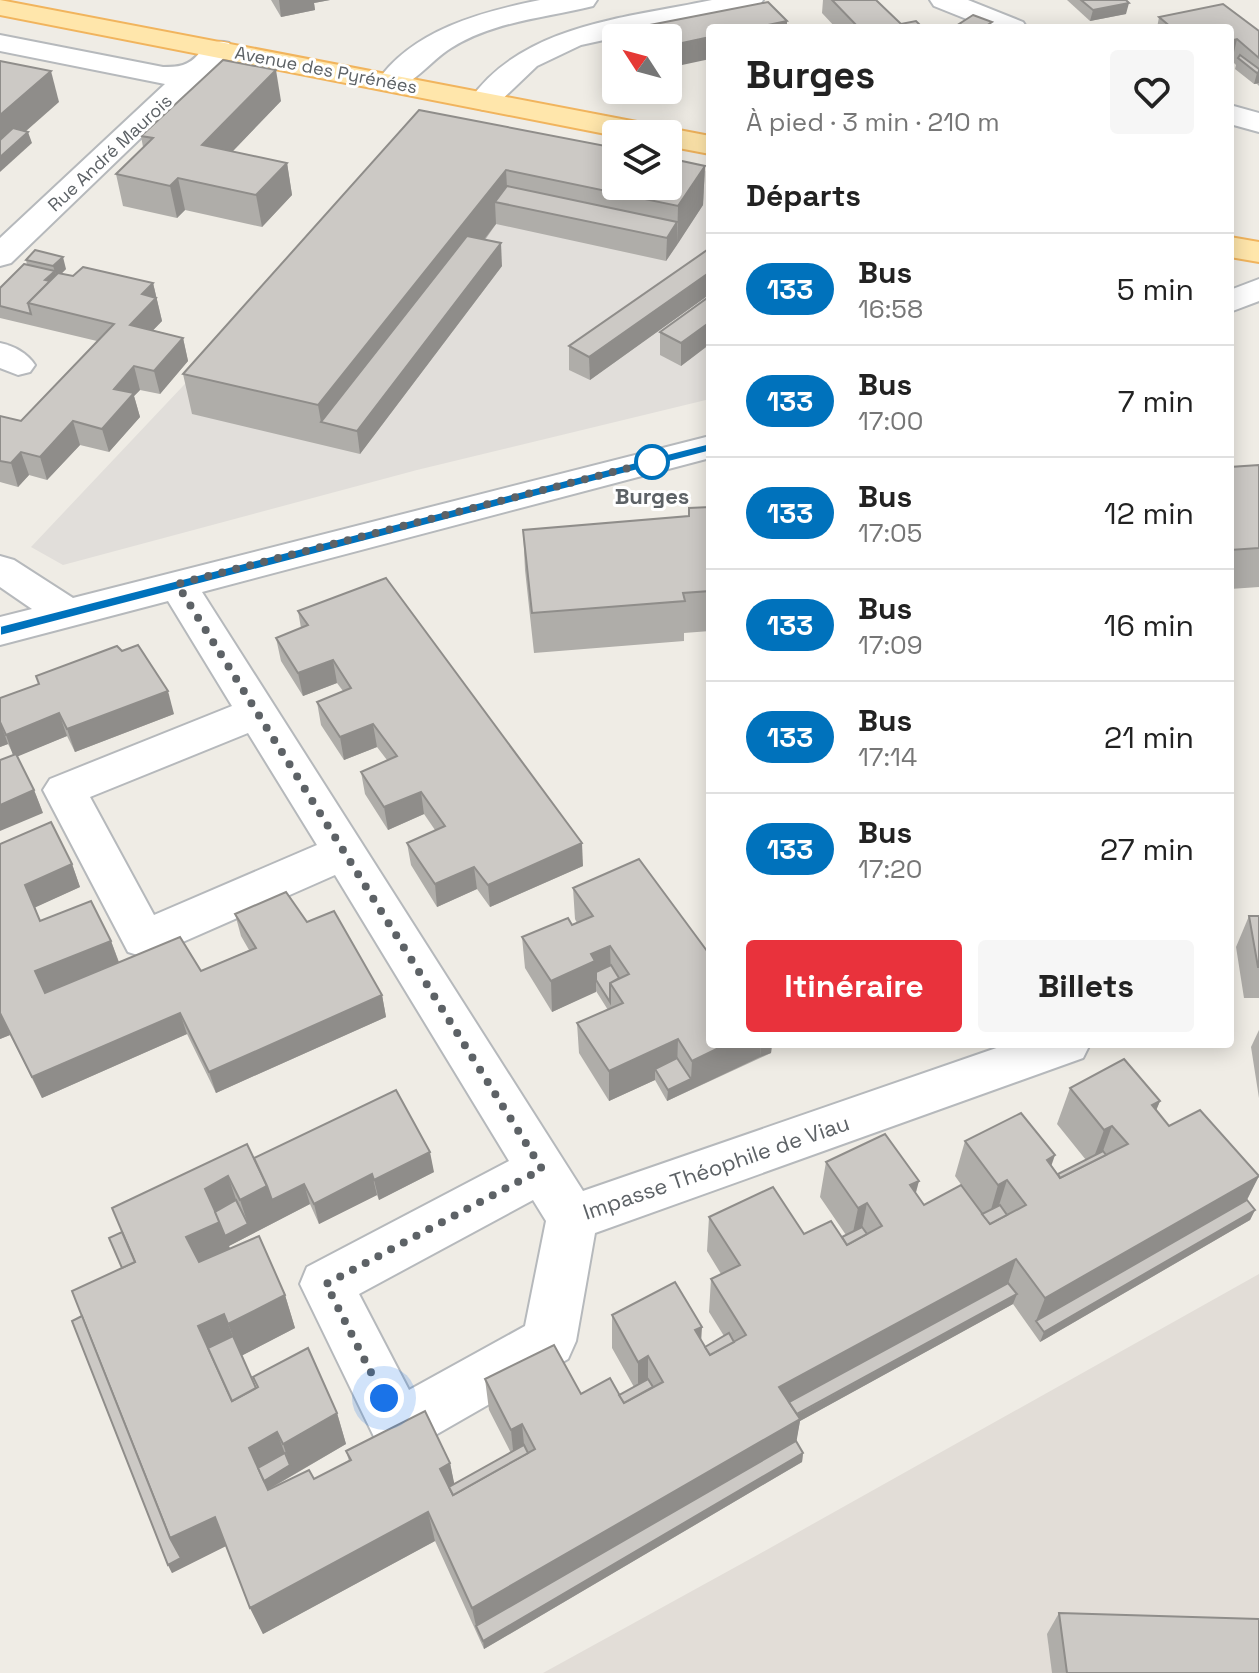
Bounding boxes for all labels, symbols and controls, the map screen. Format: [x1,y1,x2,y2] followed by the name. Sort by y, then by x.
[602,24,682,104] north arrow
[602,24,682,200] map controls
[233,41,419,98] street label: Avenue des Pyrénées
[1110,50,1194,134] button: heart
[746,51,875,99] text: Burges
[43,89,176,216] street label: Rue André Maurois
[746,105,1000,139] text: À pied · 3 min · 210 m
[602,120,682,200] button: layers
[746,176,861,215] text: Départs
[858,253,912,292] text: Bus
[1117,270,1194,309] text: 5 min
[767,271,813,307] text: 133
[858,292,923,326] text: 16:58
[858,365,912,404] text: Bus
[1118,382,1194,421] text: 7 min
[767,383,813,419] text: 133
[858,404,923,438] text: 17:00
[635,445,669,479] marker: Burges
[858,477,912,516] text: Bus
[615,482,689,510] place label: Burges
[1104,494,1194,533] text: 12 min
[767,495,813,531] text: 133
[858,516,922,550] text: 17:05
[858,589,912,628] text: Bus
[1104,606,1194,645] text: 16 min
[767,607,813,643] text: 133
[858,628,923,662] text: 17:09
[858,701,912,740] text: Bus
[1104,718,1194,757] text: 21 min
[767,719,813,755] text: 133
[858,740,917,774] text: 17:14
[858,813,912,852] text: Bus
[1100,830,1194,869] text: 27 min
[767,831,813,867] text: 133
[858,852,922,886] text: 17:20
[746,940,962,1032] button: Itinéraire
[978,940,1194,1032] button: Billets
[579,1108,853,1226] street label: Impasse Théophile de Viau
[364,1378,404,1418] your location

